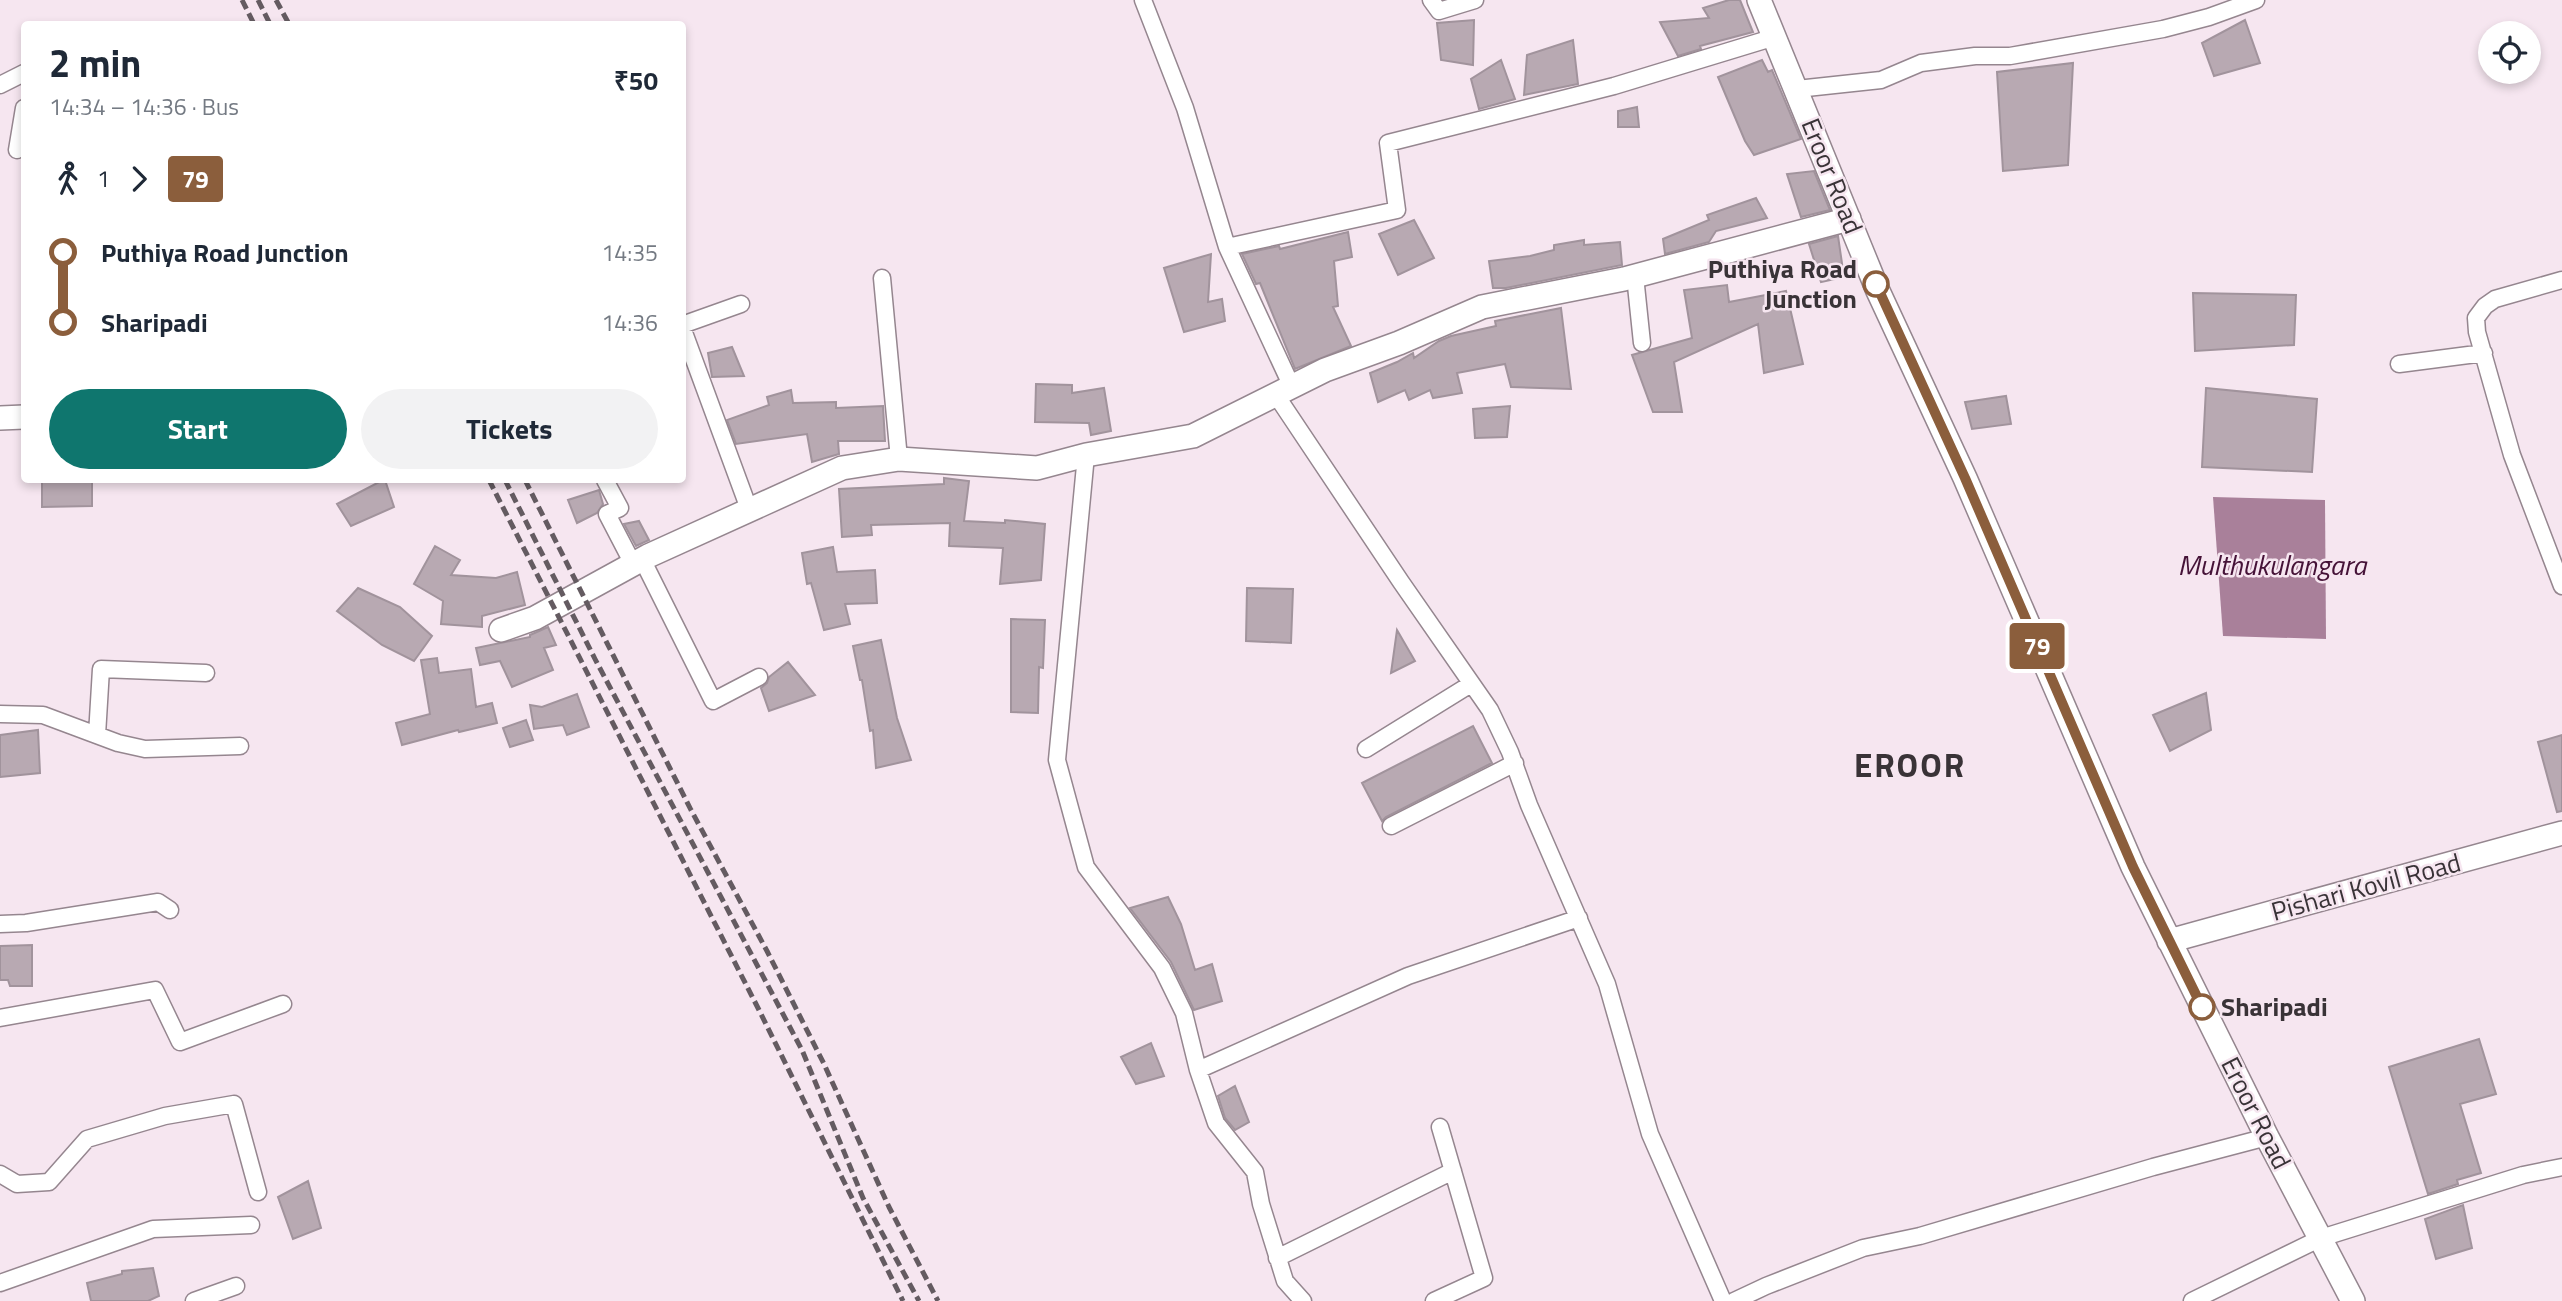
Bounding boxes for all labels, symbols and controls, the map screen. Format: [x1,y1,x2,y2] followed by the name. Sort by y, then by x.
[2478,21,2541,84] map controls
[2478,21,2541,84] button: locate
[49,34,141,92] text: 2 min
[614,61,658,100] text: ₹50
[49,89,239,124] text: 14:34 – 14:36 · Bus
[1792,112,1873,239] street label: Eroor Road
[49,160,87,198] icon: walk
[120,160,158,198] icon: forward
[97,161,110,196] text: 1
[182,161,209,197] text: 79
[101,233,349,272] text: Puthiya Road Junction
[601,235,658,270] text: 14:35
[1708,249,1857,318] place label: Puthiya Road Junction
[1863,271,1889,297] marker: Puthiya Road Junction
[101,303,208,342] text: Sharipadi
[601,305,658,340] text: 14:36
[49,389,347,469] button: Start
[361,389,658,469] button: Tickets
[2178,543,2368,586] water label: Multhukulangara
[2006,623,2068,669] line badge: 79
[2024,628,2050,664] text: 79
[1854,740,1966,790] district label: EROOR
[2267,842,2465,931] street label: Pishari Kovil Road
[2221,987,2328,1026] place label: Sharipadi
[2189,994,2215,1020] marker: Sharipadi
[2211,1050,2301,1176] street label: Eroor Road

